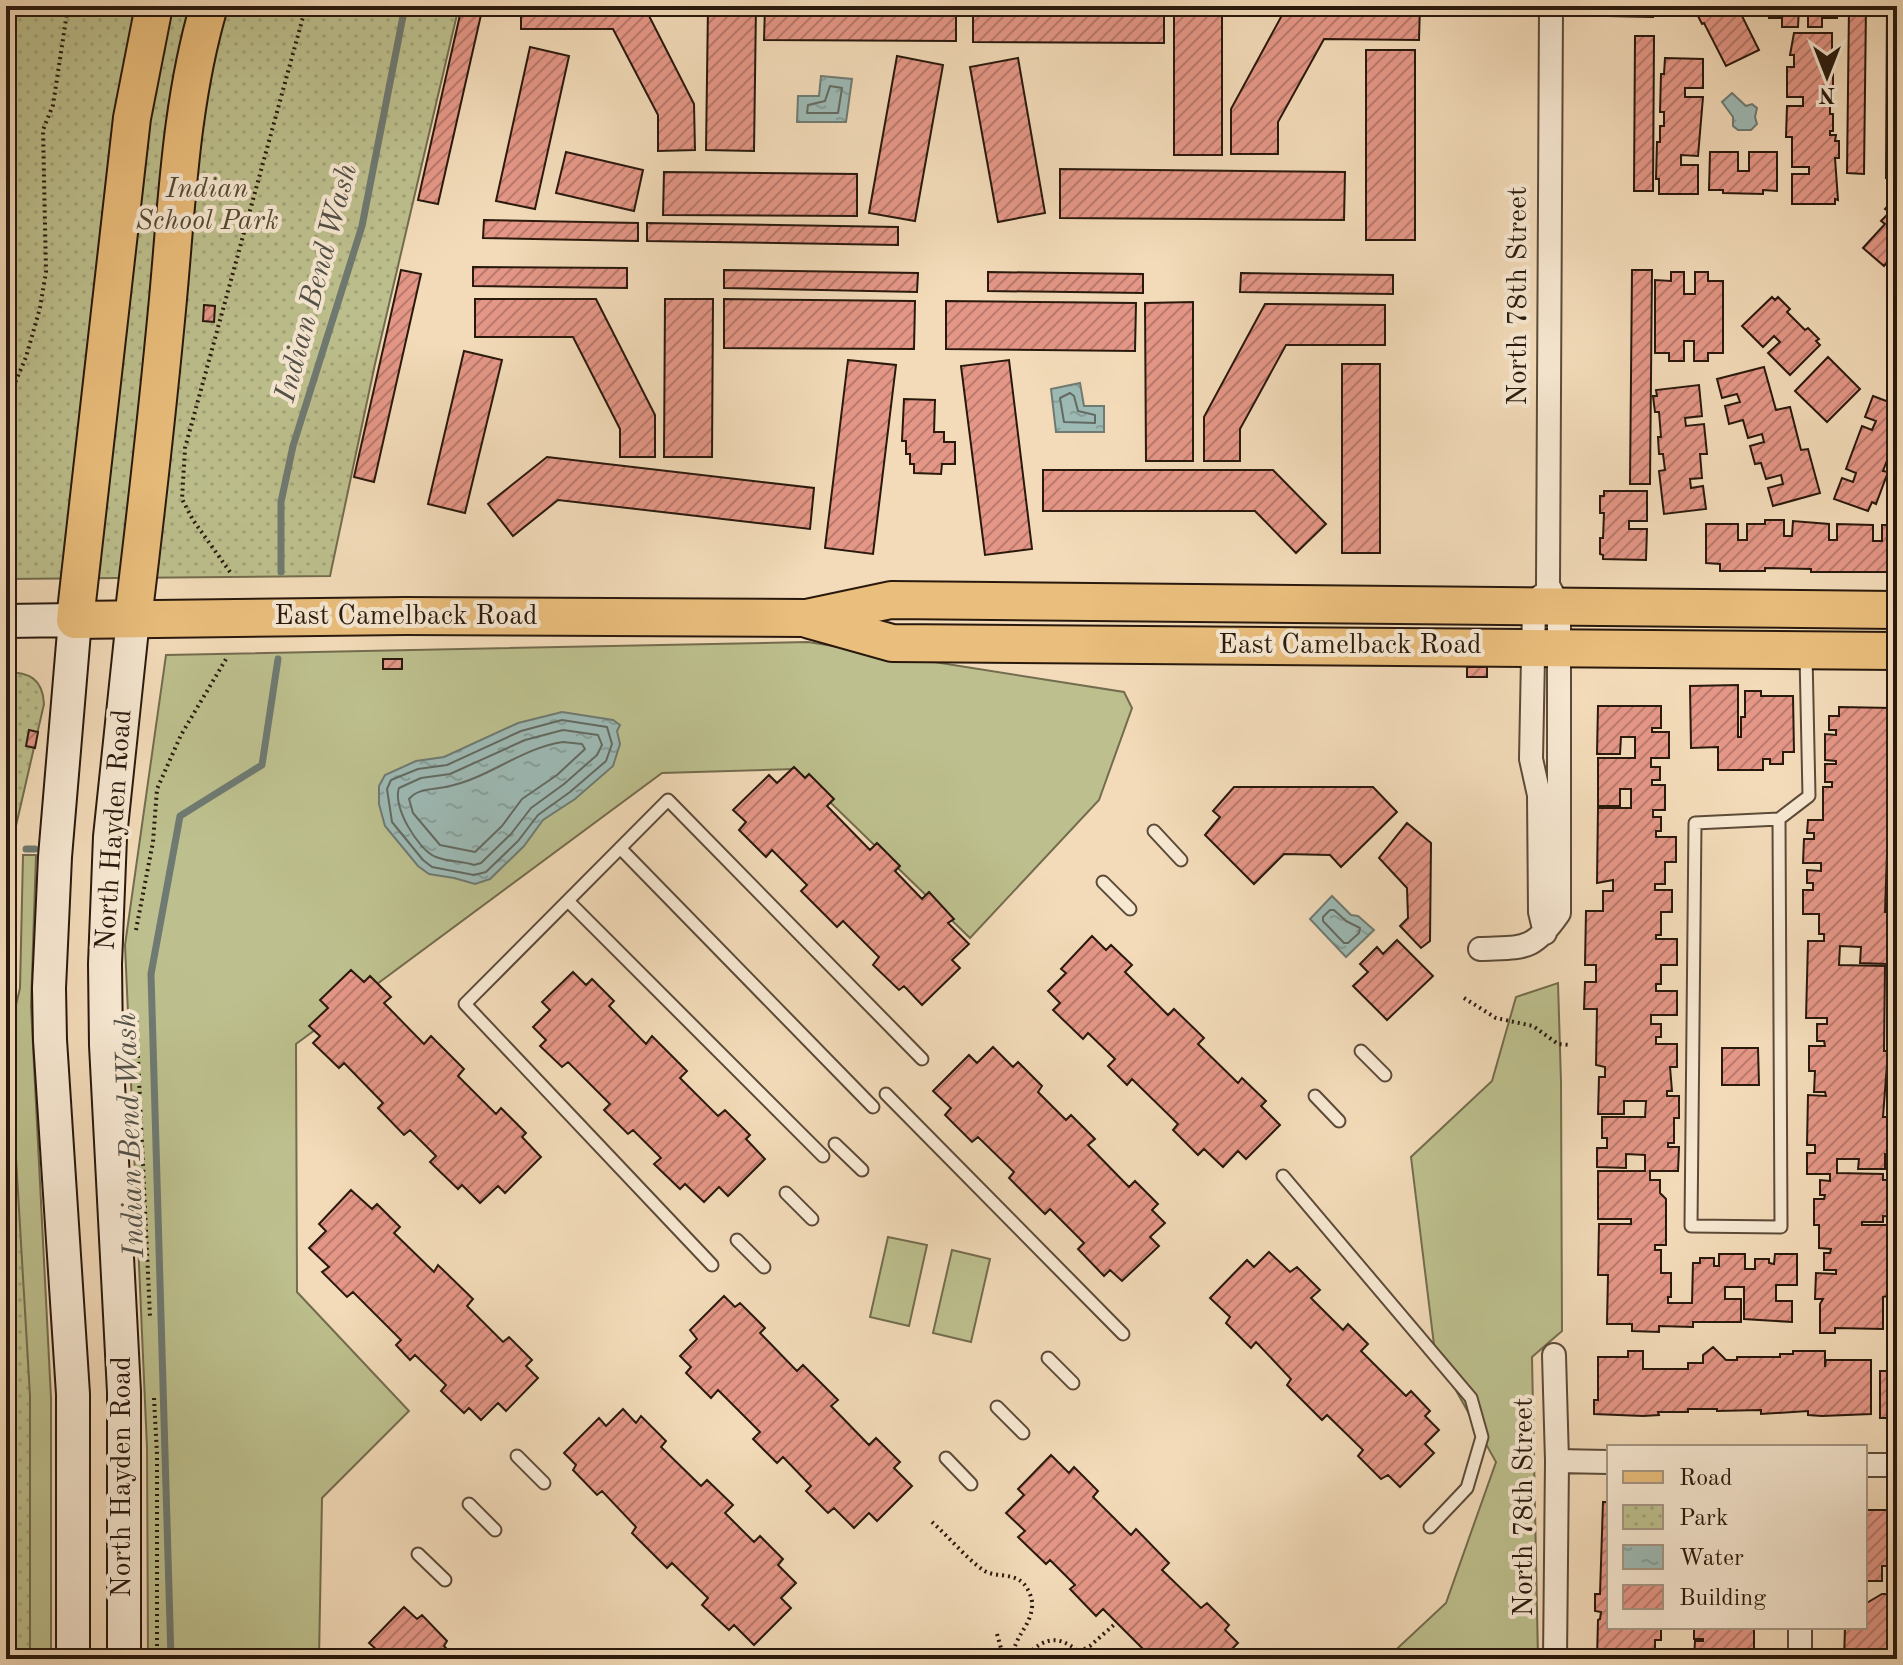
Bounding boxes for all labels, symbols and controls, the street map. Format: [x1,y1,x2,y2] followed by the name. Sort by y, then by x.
[1787,36,1867,116] north arrow
[1818,83,1835,105] text: N
[271,161,363,406] water label: Indian Bend Wash
[135,176,279,236] park label: Indian School Park
[1505,186,1533,406] street label: North 78th Street
[274,603,538,631] street label: East Camelback Road
[1218,632,1482,660] street label: East Camelback Road
[93,709,137,951] street label: North Hayden Road
[112,1012,150,1259] water label: Indian Bend Wash
[109,1356,137,1598] street label: North Hayden Road
[1511,1397,1539,1617] street label: North 78th Street
[1607,1445,1867,1629] legend
[1679,1467,1732,1491] text: Road
[1679,1507,1728,1531] text: Park
[1679,1547,1744,1571] text: Water
[1679,1587,1766,1611] text: Building

